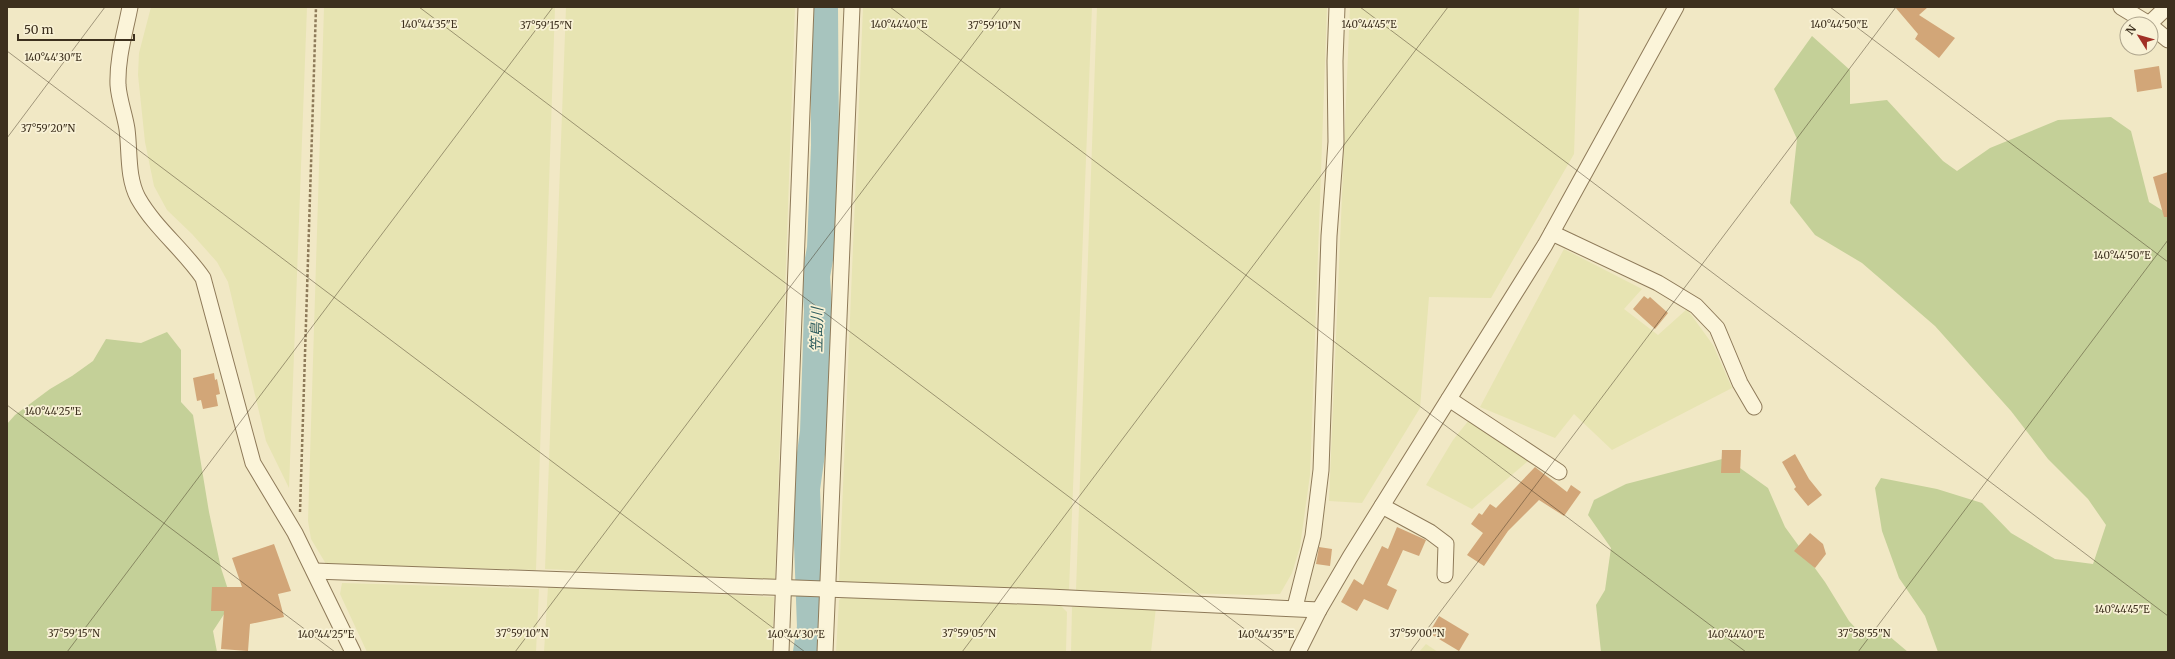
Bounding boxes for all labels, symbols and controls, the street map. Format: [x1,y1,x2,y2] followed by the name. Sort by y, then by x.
[18,16,134,42] scale bar
[2119,16,2159,56] north arrow
[401,18,458,31] text: 140°44'35"E
[871,18,928,31] text: 140°44'40"E
[1341,18,1397,31] text: 140°44'45"E
[1810,18,1868,31] text: 140°44'50"E
[520,19,572,32] text: 37°59'15"N
[968,19,1021,32] text: 37°59'10"N
[24,22,53,37] text: 50 m
[2123,22,2139,38] text: N
[24,51,82,64] text: 140°44'30"E
[21,122,76,135] text: 37°59'20"N
[2093,249,2151,262] text: 140°44'50"E
[807,305,826,353] water label: 笠島川
[25,405,82,418] text: 140°44'25"E
[2094,603,2150,616] text: 140°44'45"E
[48,627,100,640] text: 37°59'15"N
[496,627,549,640] text: 37°59'10"N
[942,627,996,640] text: 37°59'05"N
[1389,627,1445,640] text: 37°59'00"N
[1837,627,1891,640] text: 37°58'55"N
[298,628,355,641] text: 140°44'25"E
[767,628,825,641] text: 140°44'30"E
[1238,628,1295,641] text: 140°44'35"E
[1708,628,1765,641] text: 140°44'40"E

